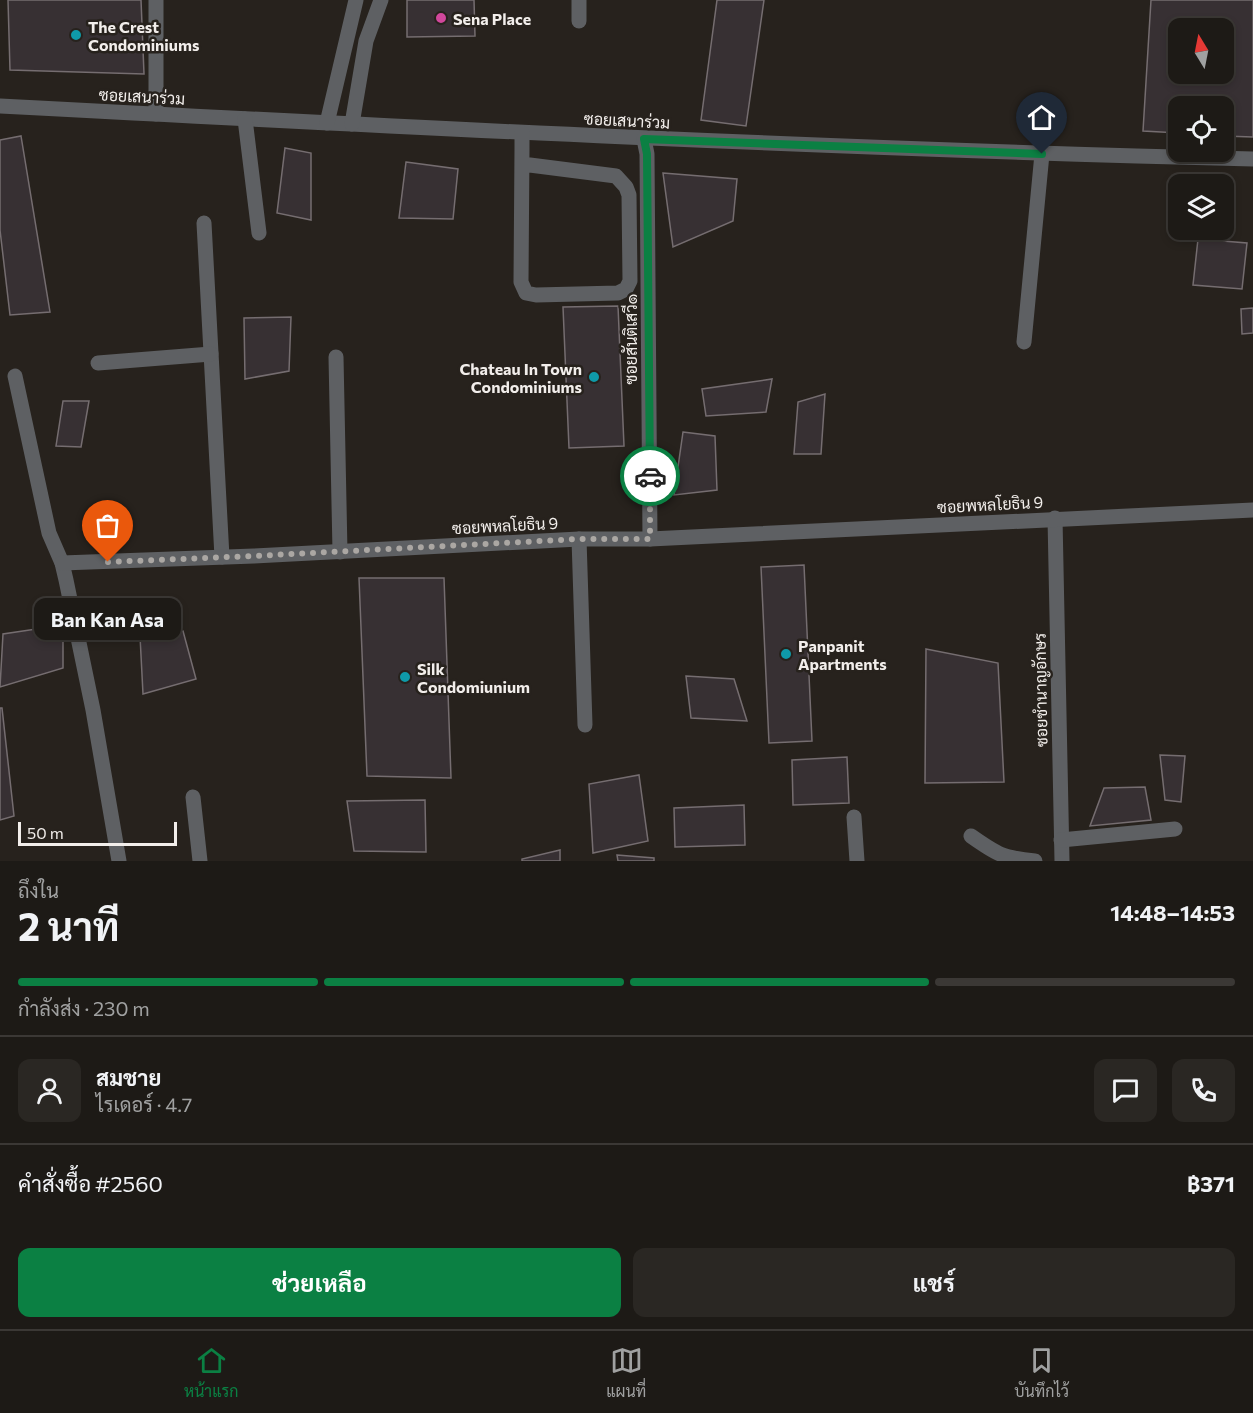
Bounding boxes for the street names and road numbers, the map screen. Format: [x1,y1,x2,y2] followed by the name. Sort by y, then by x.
[98,84,186,108] street label: ซอยเสนาร่วม
[583,108,671,132] street label: ซอยเสนาร่วม
[620,294,640,384] street label: ซอยสันติเสวี๑
[936,491,1044,516] street label: ซอยพหลโยธิน 9
[451,512,559,537] street label: ซอยพหลโยธิน 9
[1029,632,1051,747] street label: ซอยชำนาญอักษร

